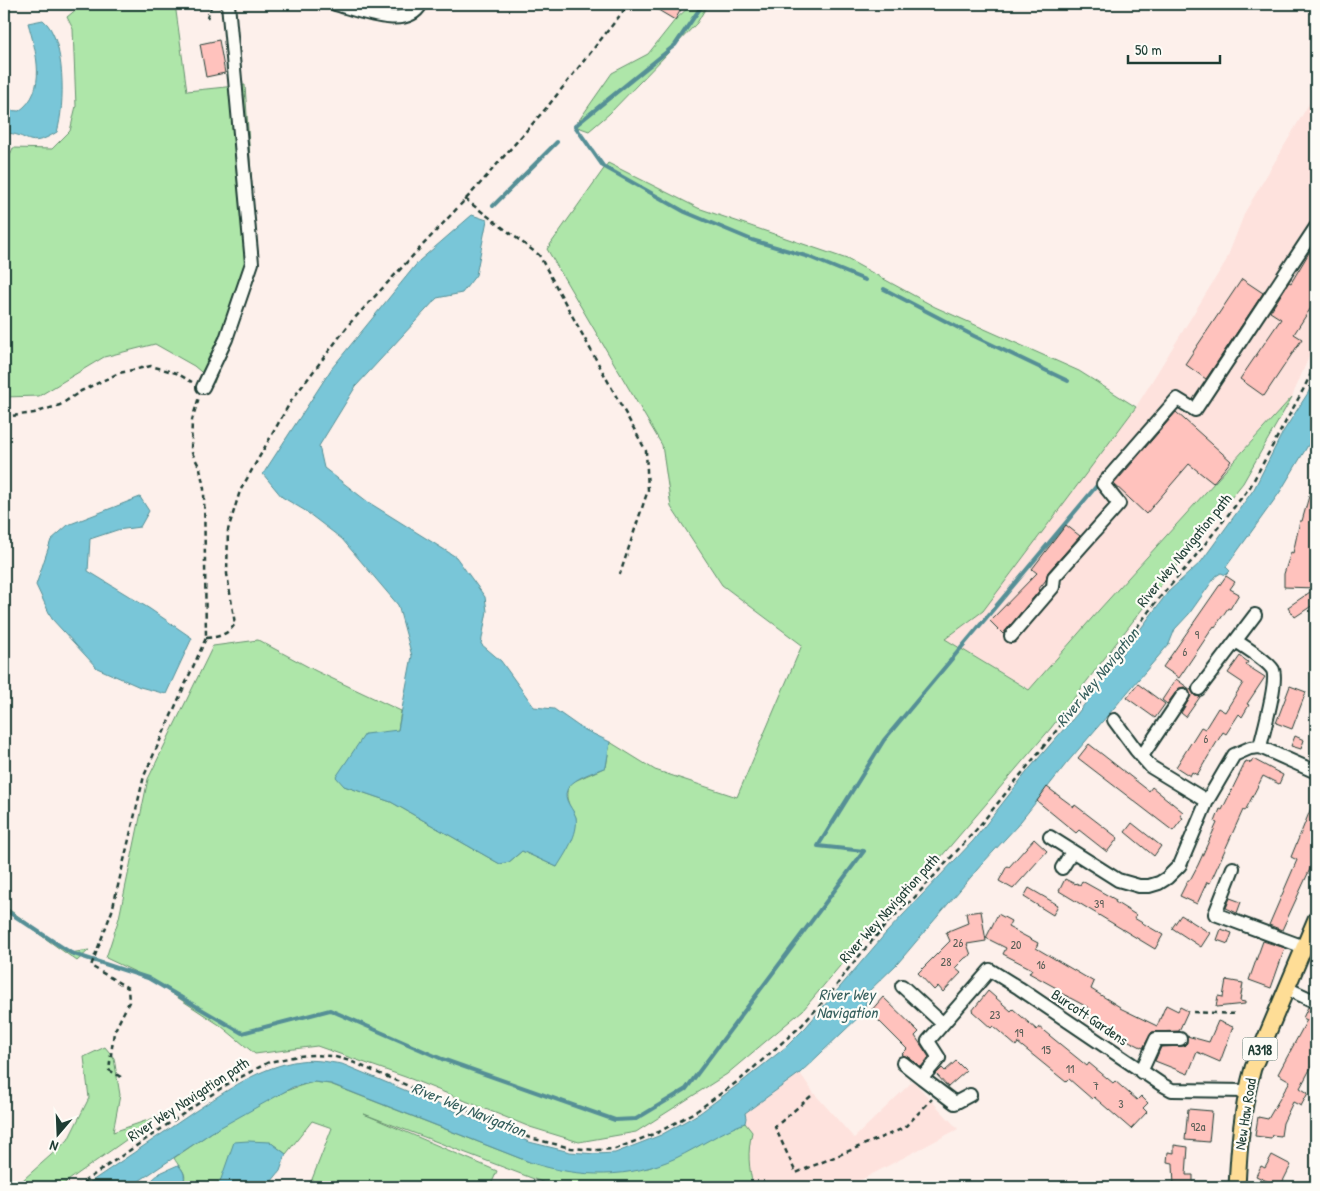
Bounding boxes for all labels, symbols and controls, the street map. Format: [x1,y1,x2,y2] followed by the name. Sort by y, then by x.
[1128,32,1220,64] scale bar
[1135,39,1162,60] text: 50 m
[1132,489,1236,611] street label: River Wey Navigation path
[1050,622,1145,731] water label: River Wey Navigation
[1195,626,1200,643] house number: 9
[1183,643,1188,660] house number: 6
[1204,730,1209,747] house number: 6
[834,849,944,967] street label: River Wey Navigation path
[1094,895,1104,912] house number: 39
[953,934,963,951] house number: 26
[1011,936,1022,953] house number: 20
[941,953,951,970] house number: 28
[1036,956,1046,973] house number: 16
[817,983,879,1023] water label: River Wey Navigation
[1048,984,1133,1051] street label: Burcott Gardens
[990,1006,1001,1023] house number: 23
[1015,1024,1024,1041] house number: 19
[1242,1038,1278,1060] road number: A318
[1041,1041,1051,1058] house number: 15
[123,1052,253,1146] street label: River Wey Navigation path
[1066,1060,1074,1077] house number: 11
[409,1076,531,1143] water label: River Wey Navigation
[1093,1077,1099,1094] house number: 7
[1229,1077,1261,1151] street label: New Haw Road
[1118,1095,1124,1112] house number: 3
[32,1108,82,1158] north arrow
[1191,1118,1206,1135] house number: 92a
[46,1136,60,1157] text: N

